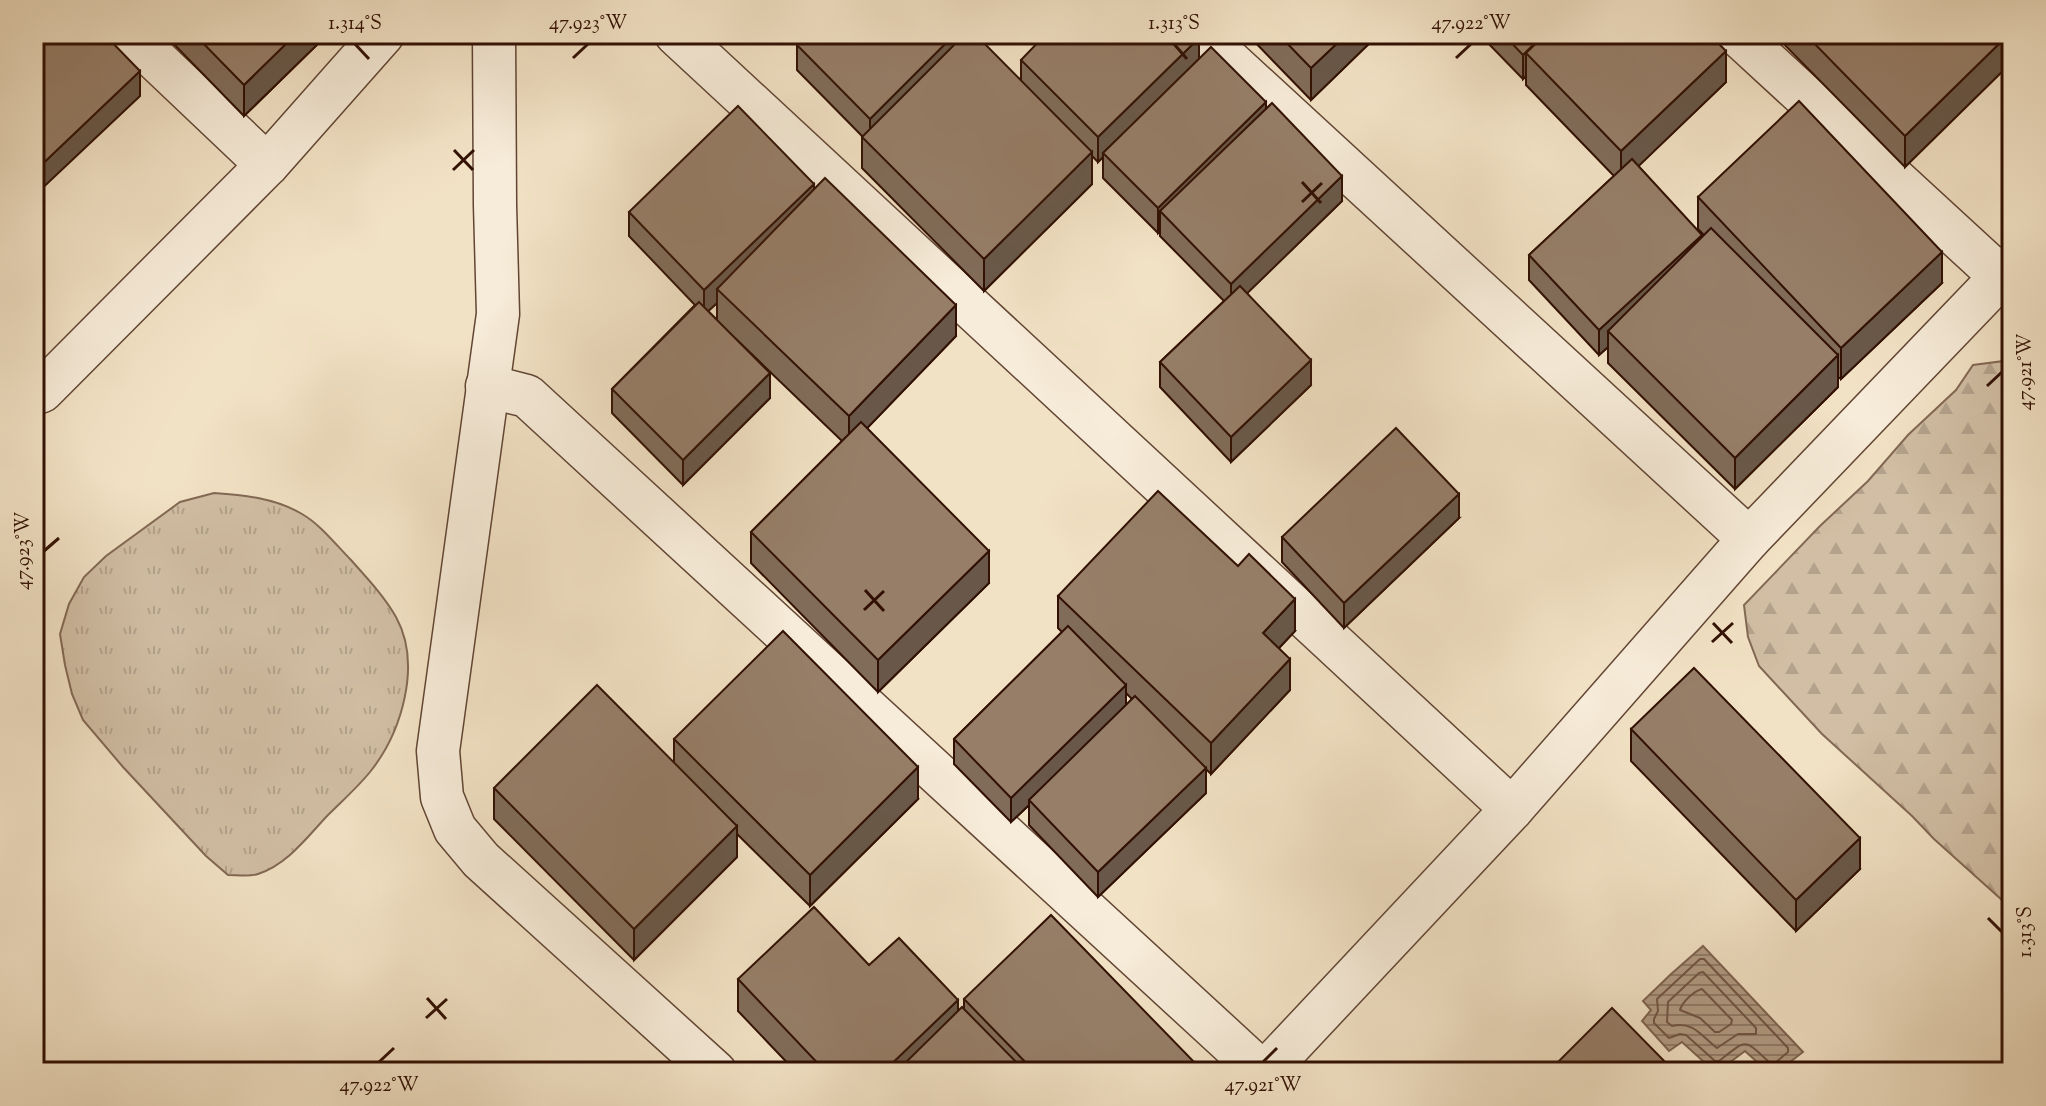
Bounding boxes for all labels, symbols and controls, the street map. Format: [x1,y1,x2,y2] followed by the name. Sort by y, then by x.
[328,10,382,39] text: 1.314°S
[549,10,627,39] text: 47.923°W
[1148,10,1200,39] text: 1.313°S
[1431,10,1511,39] text: 47.922°W
[2012,333,2041,411] text: 47.921°W
[10,512,39,590] text: 47.923°W
[2012,906,2041,958] text: 1.313°S
[339,1072,419,1101] text: 47.922°W
[1224,1072,1302,1101] text: 47.921°W

